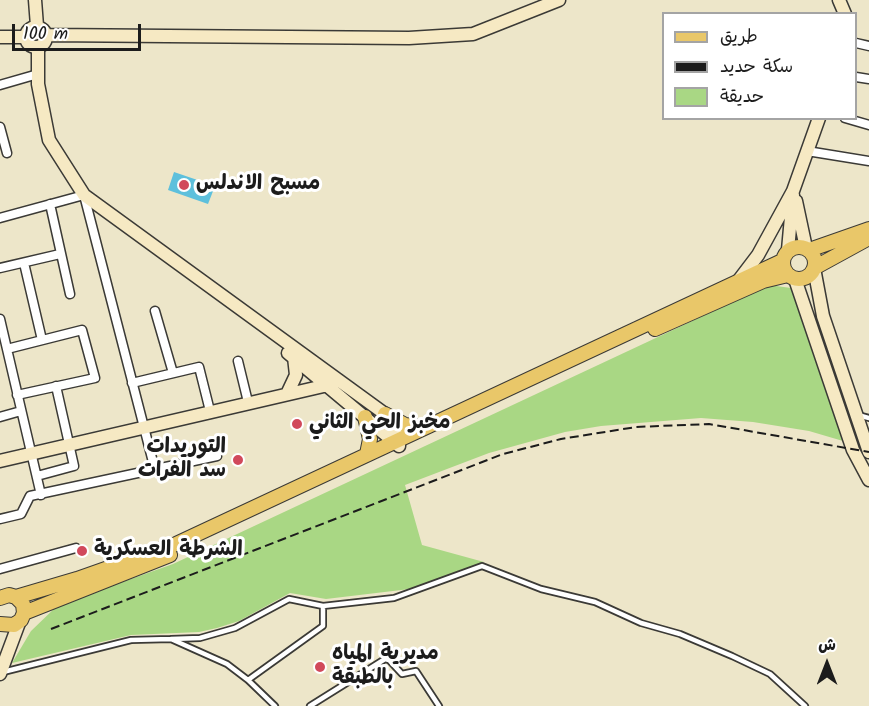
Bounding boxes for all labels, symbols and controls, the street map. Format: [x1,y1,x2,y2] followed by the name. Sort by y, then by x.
[15,12,144,50] scale bar
[662,12,857,120] legend
[23,20,68,49] text: 100 m
[720,23,758,52] text: طريق
[720,53,793,82] text: سكة حديد
[720,83,764,112] text: حديقة
[196,172,320,198] place label: مسبح الاندلس
[177,178,191,192] marker: مسبح الاندلس
[309,411,451,437] place label: مخبز الحي الثاني
[290,417,304,431] marker: مخبز الحي الثاني
[138,435,226,485] place label: التوريدات سد الفرات
[231,453,245,467] marker: التوريدات سد الفرات
[94,538,243,564] place label: الشرطة العسكرية
[75,544,89,558] marker: الشرطة العسكرية
[818,633,836,658] text: ش
[797,634,857,694] north arrow
[332,642,439,692] place label: مديرية المياه بالطبقة
[313,660,327,674] marker: مديرية المياه بالطبقة

